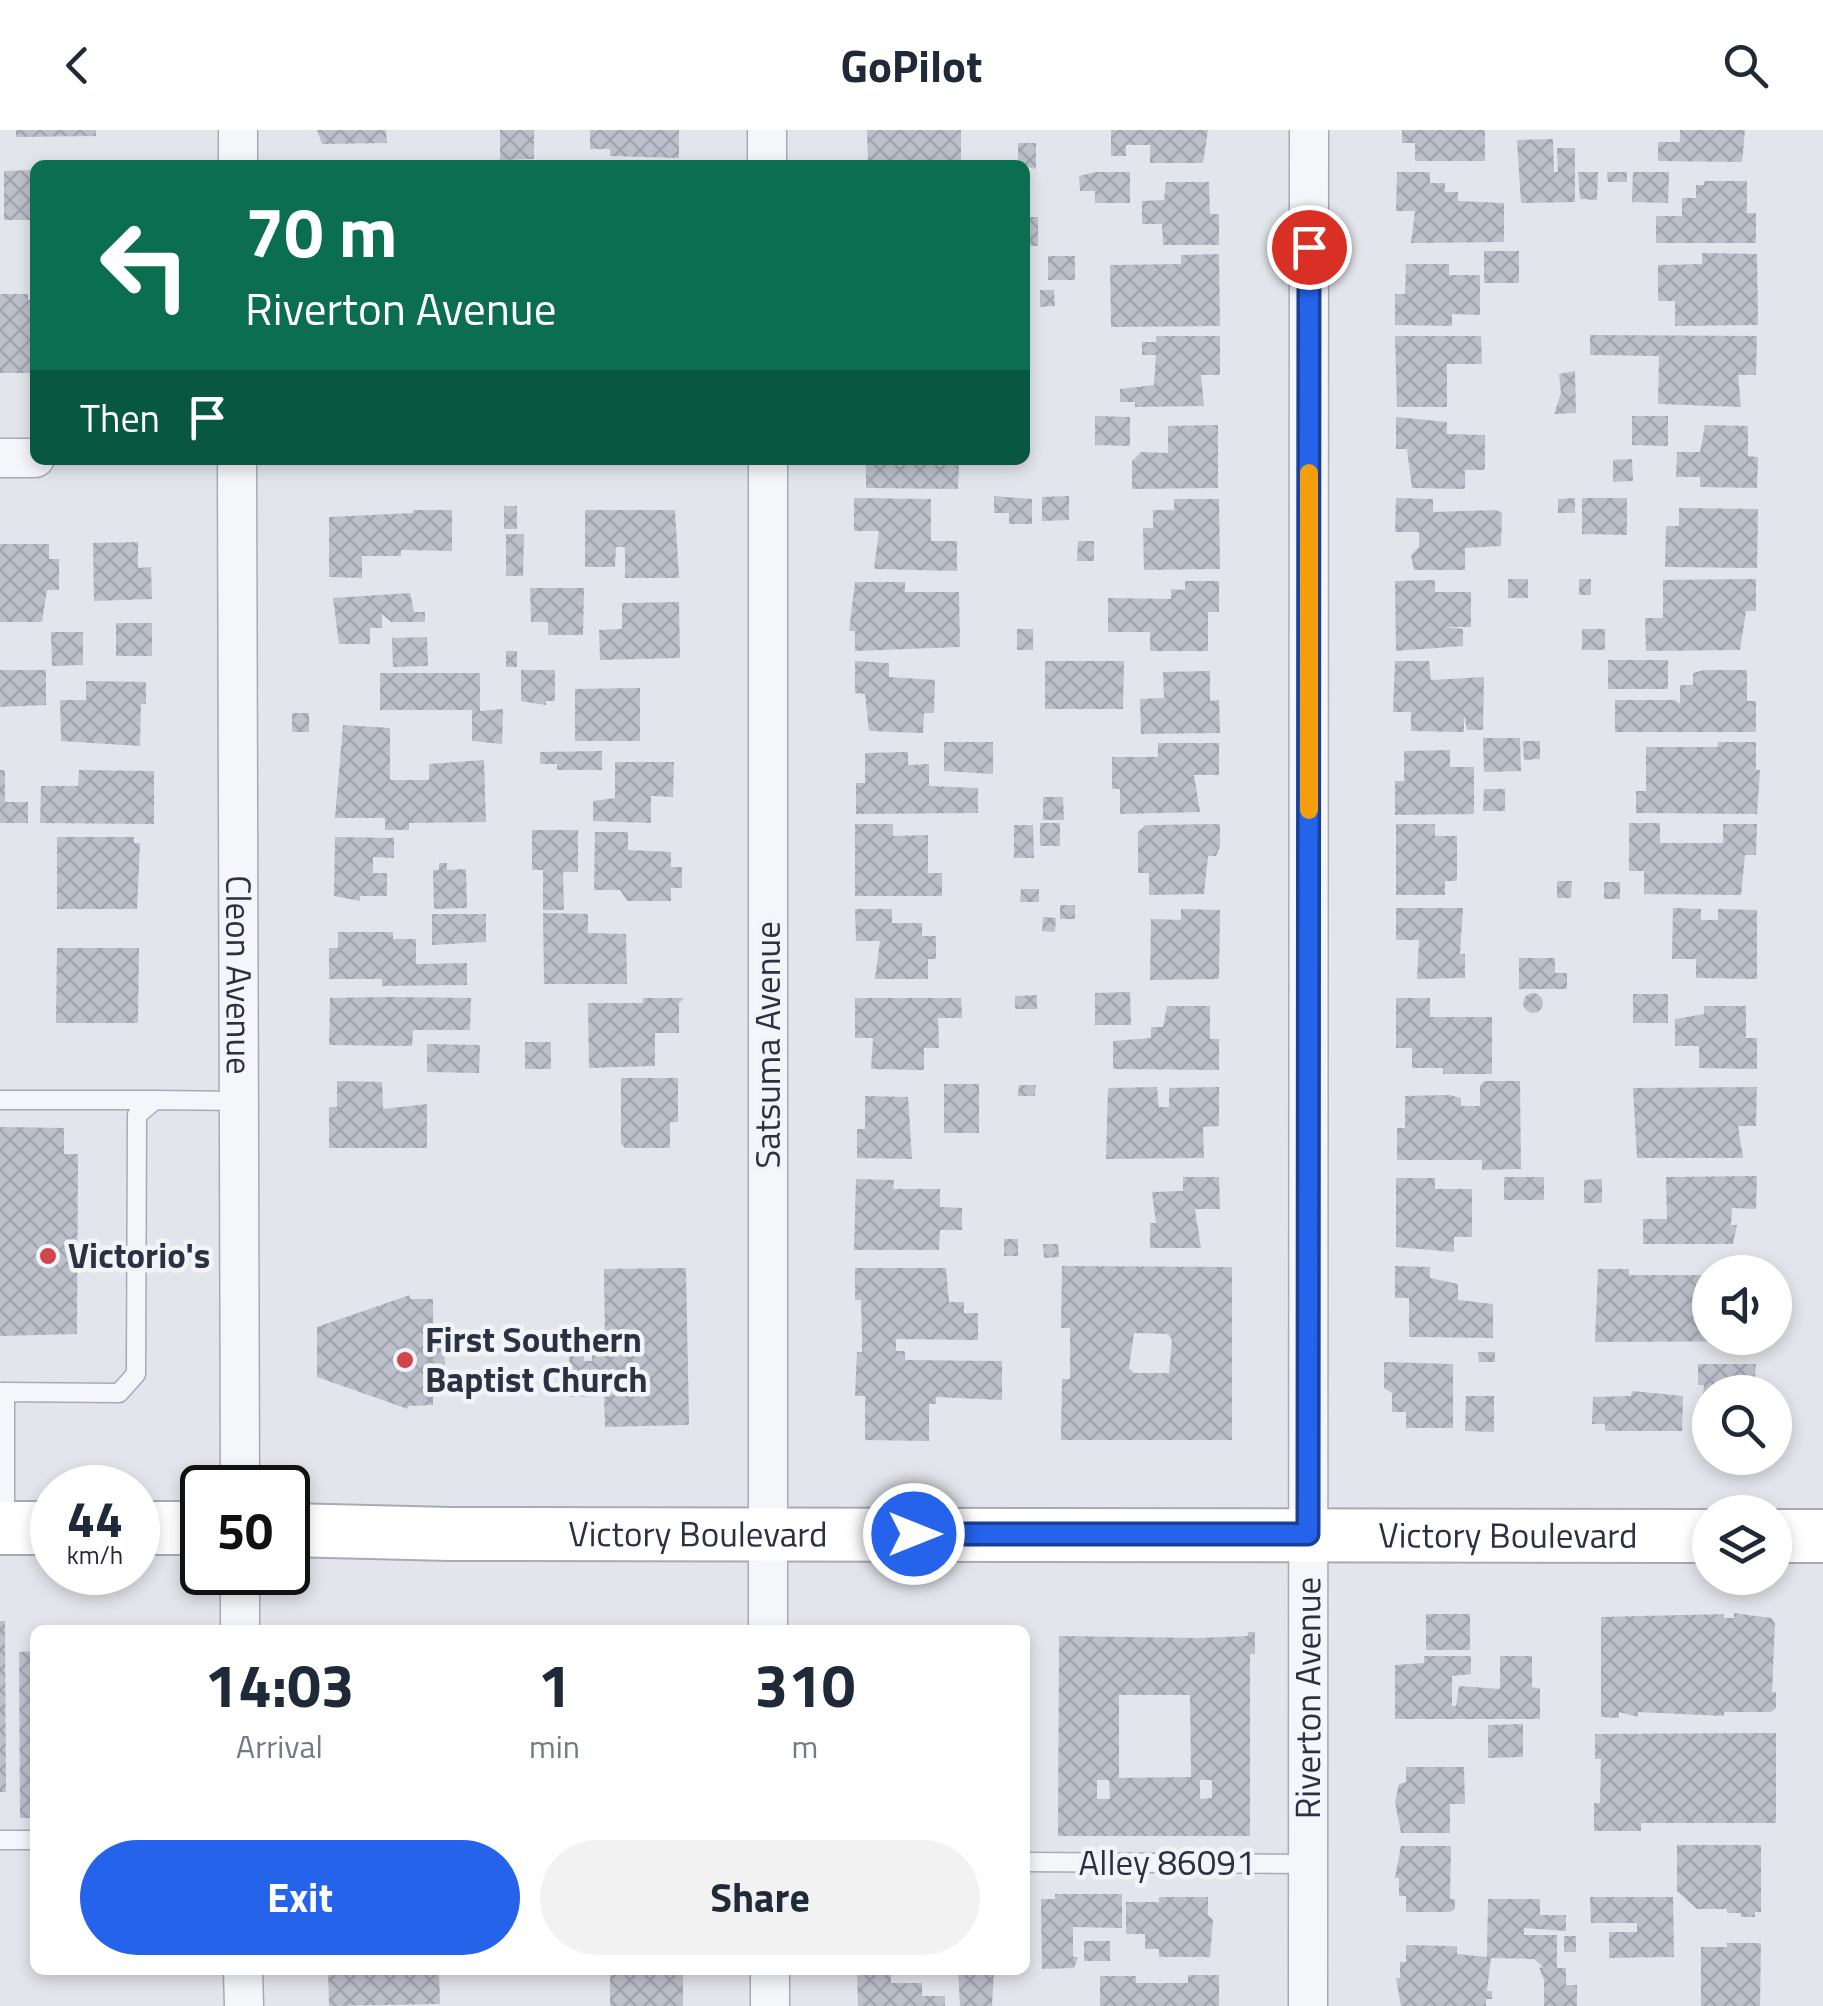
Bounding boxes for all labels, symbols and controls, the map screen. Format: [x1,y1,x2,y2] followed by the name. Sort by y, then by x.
[841,31,982,99] text: GoPilot
[50,38,105,93] icon: back
[1718,38,1773,93] icon: search
[245,178,398,284] text: 70 m
[80,200,210,330] icon: left
[1267,205,1352,290] pin
[1282,220,1337,275] icon: arrive
[245,274,557,342] text: Riverton Avenue
[80,389,160,447] text: Then
[180,390,235,445] icon: arrive
[212,875,267,1075] street label: Cleon Avenue
[740,921,794,1169] street label: Satsuma Avenue
[68,1228,210,1282] place label: Victorio's
[37,1245,59,1267] marker: Victorio's
[1692,1255,1792,1595] map controls
[1692,1255,1792,1355] button: sound
[425,1312,648,1406] place label: First Southern Baptist Church
[394,1349,416,1371] marker: First Southern Baptist Church
[1692,1375,1792,1475] button: search
[180,1465,310,1595] speed limit sign: 50
[67,1480,123,1556] text: 44
[862,1482,966,1586] position arrow
[1692,1495,1792,1595] button: layers
[568,1506,828,1561] street label: Victory Boulevard
[1378,1507,1638,1562] street label: Victory Boulevard
[67,1536,123,1574] text: km/h
[1280,1577,1334,1819] street label: Riverton Avenue
[205,1639,354,1730] text: 14:03
[538,1639,571,1730] text: 1
[755,1639,855,1730] text: 310
[236,1722,323,1770] text: Arrival
[529,1722,580,1770] text: min
[792,1722,818,1770] text: m
[1079,1835,1256,1889] street label: Alley 86091
[80,1840,520,1955] button: Exit
[540,1840,980,1955] button: Share

